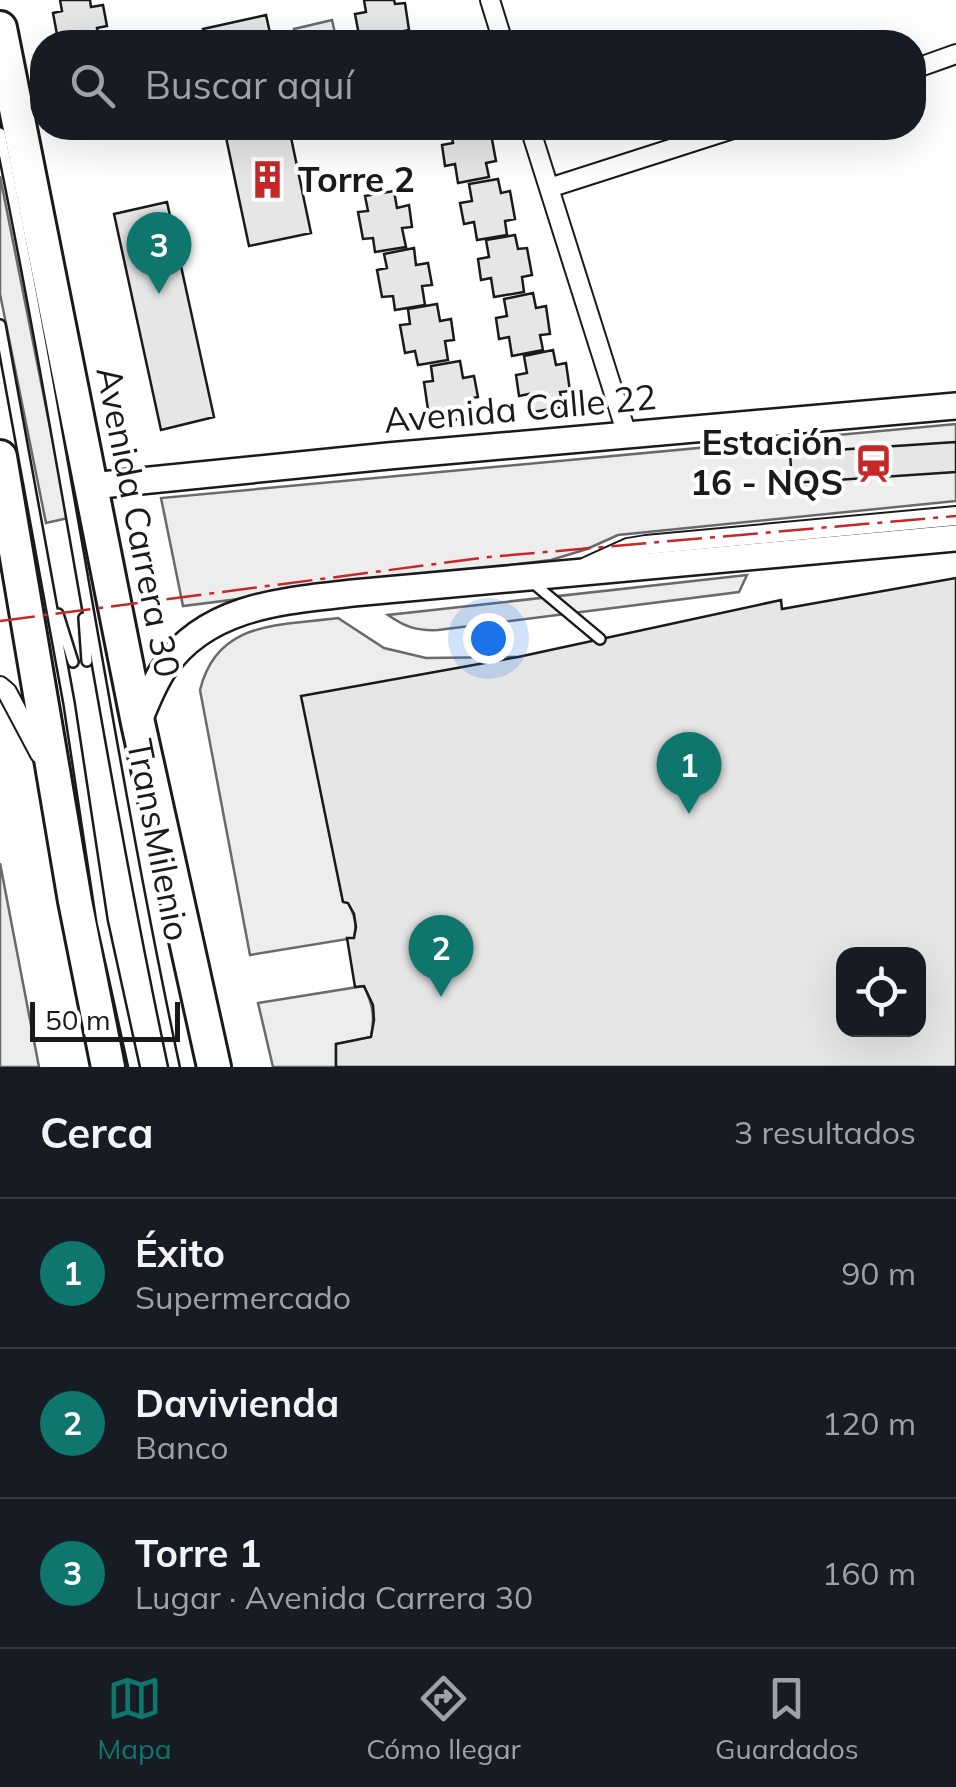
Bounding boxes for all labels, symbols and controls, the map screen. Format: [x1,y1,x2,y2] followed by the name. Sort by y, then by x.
[30,30,926,140] search box
[65,58,120,113] icon: search
[145,61,353,109] text: Buscar aquí
[298,157,415,201] place label: Torre 2
[247,159,289,201] building icon: Torre 2
[126,212,192,294] pin: 3
[87,363,191,681] street label: Avenida Carrera 30
[382,374,658,442] street label: Avenida Calle 22
[690,420,843,504] place label: Estación 16 - NQS
[852,442,894,484] station icon: Estación 16 - NQS
[463,613,514,664] your location
[656,732,722,814] pin: 1
[118,735,200,944] street label: TransMilenio
[408,914,474,997] pin: 2
[836,947,926,1037] map controls
[836,947,926,1037] button: locate
[30,997,180,1042] scale bar
[45,1002,111,1037] text: 50 m
[40,1106,154,1159] text: Cerca
[734,1112,916,1152] text: 3 resultados
[135,1229,225,1277] text: Éxito
[63,1253,82,1293] text: 1
[841,1253,916,1293] text: 90 m
[135,1277,351,1317] text: Supermercado
[135,1379,339,1427] text: Davivienda
[63,1403,82,1443] text: 2
[822,1403,916,1443] text: 120 m
[135,1427,229,1467] text: Banco
[135,1529,262,1577] text: Torre 1
[63,1553,82,1593] text: 3
[822,1553,916,1593] text: 160 m
[135,1577,533,1617] text: Lugar · Avenida Carrera 30
[97,1671,172,1766] tab: Mapa
[366,1671,521,1766] tab: Cómo llegar
[715,1671,859,1766] tab: Guardados

